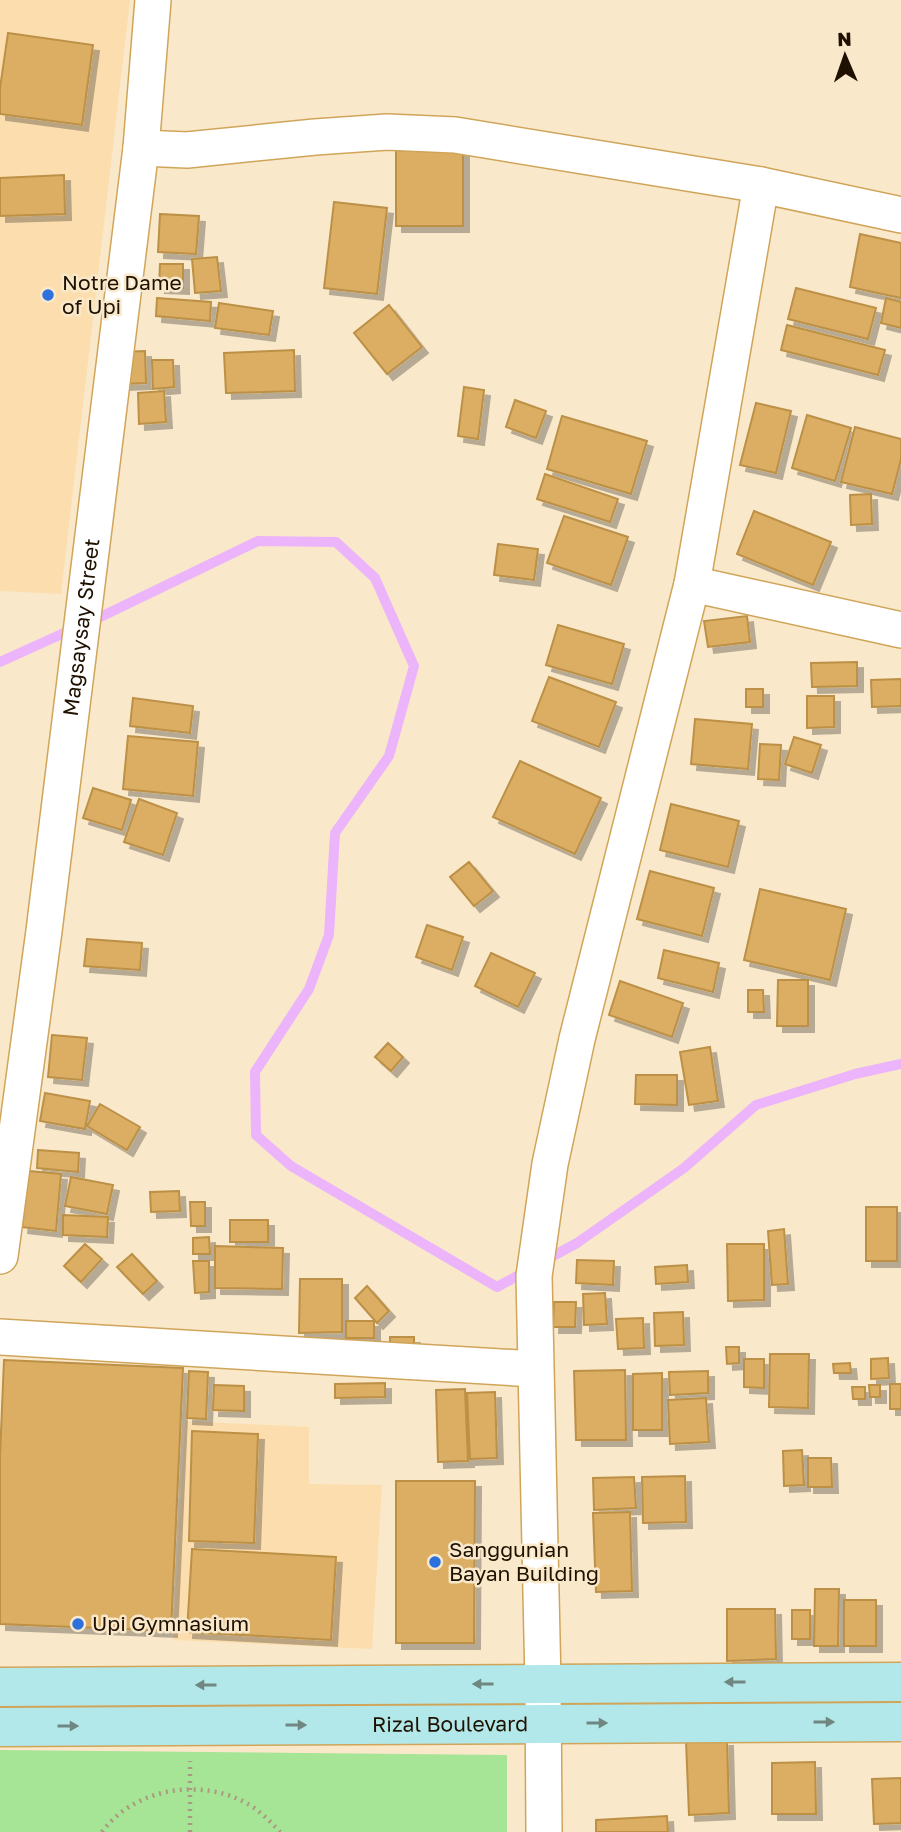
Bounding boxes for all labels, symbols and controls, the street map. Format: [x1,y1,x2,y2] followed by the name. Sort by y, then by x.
[810,21,880,91] north arrow
[837,27,852,50] text: N
[62,269,182,319] place label: Notre Dame of Upi
[40,287,56,303] marker: Notre Dame of Upi
[57,537,105,718] street label: Magsaysay Street
[449,1536,599,1586] place label: Sanggunian Bayan Building
[427,1554,443,1570] marker: Sanggunian Bayan Building
[92,1610,249,1636] place label: Upi Gymnasium
[70,1616,86,1632] marker: Upi Gymnasium
[724,1676,746,1688] one-way arrow
[472,1678,494,1690] one-way arrow
[195,1679,217,1691] one-way arrow
[372,1710,528,1737] street label: Rizal Boulevard
[813,1716,835,1728] one-way arrow
[586,1717,608,1729] one-way arrow
[285,1719,307,1731] one-way arrow
[57,1720,79,1732] one-way arrow

